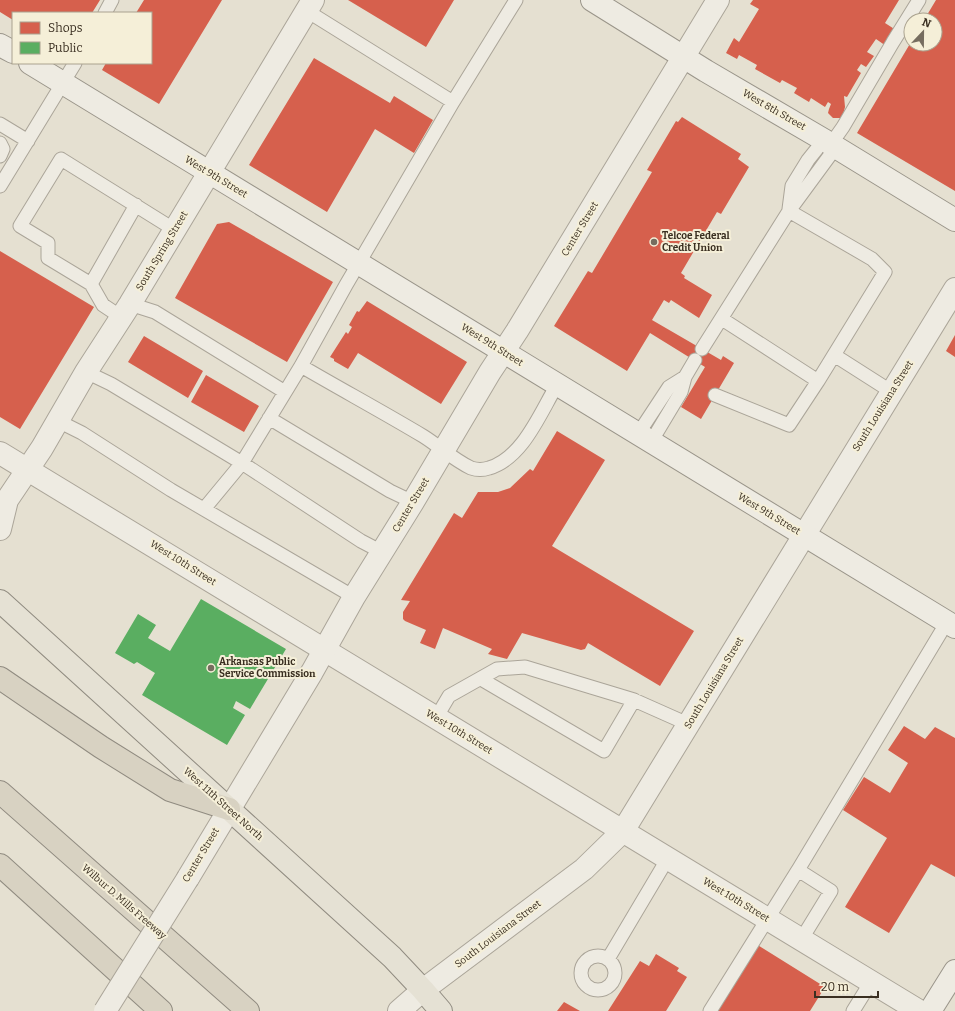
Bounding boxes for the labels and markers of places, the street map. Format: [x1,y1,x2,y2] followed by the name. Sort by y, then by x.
[662,230,730,254] place label: Telcoe Federal Credit Union
[649,237,659,247] marker: Telcoe Federal Credit Union
[219,656,316,680] place label: Arkansas Public Service Commission
[206,663,216,673] marker: Arkansas Public Service Commission

